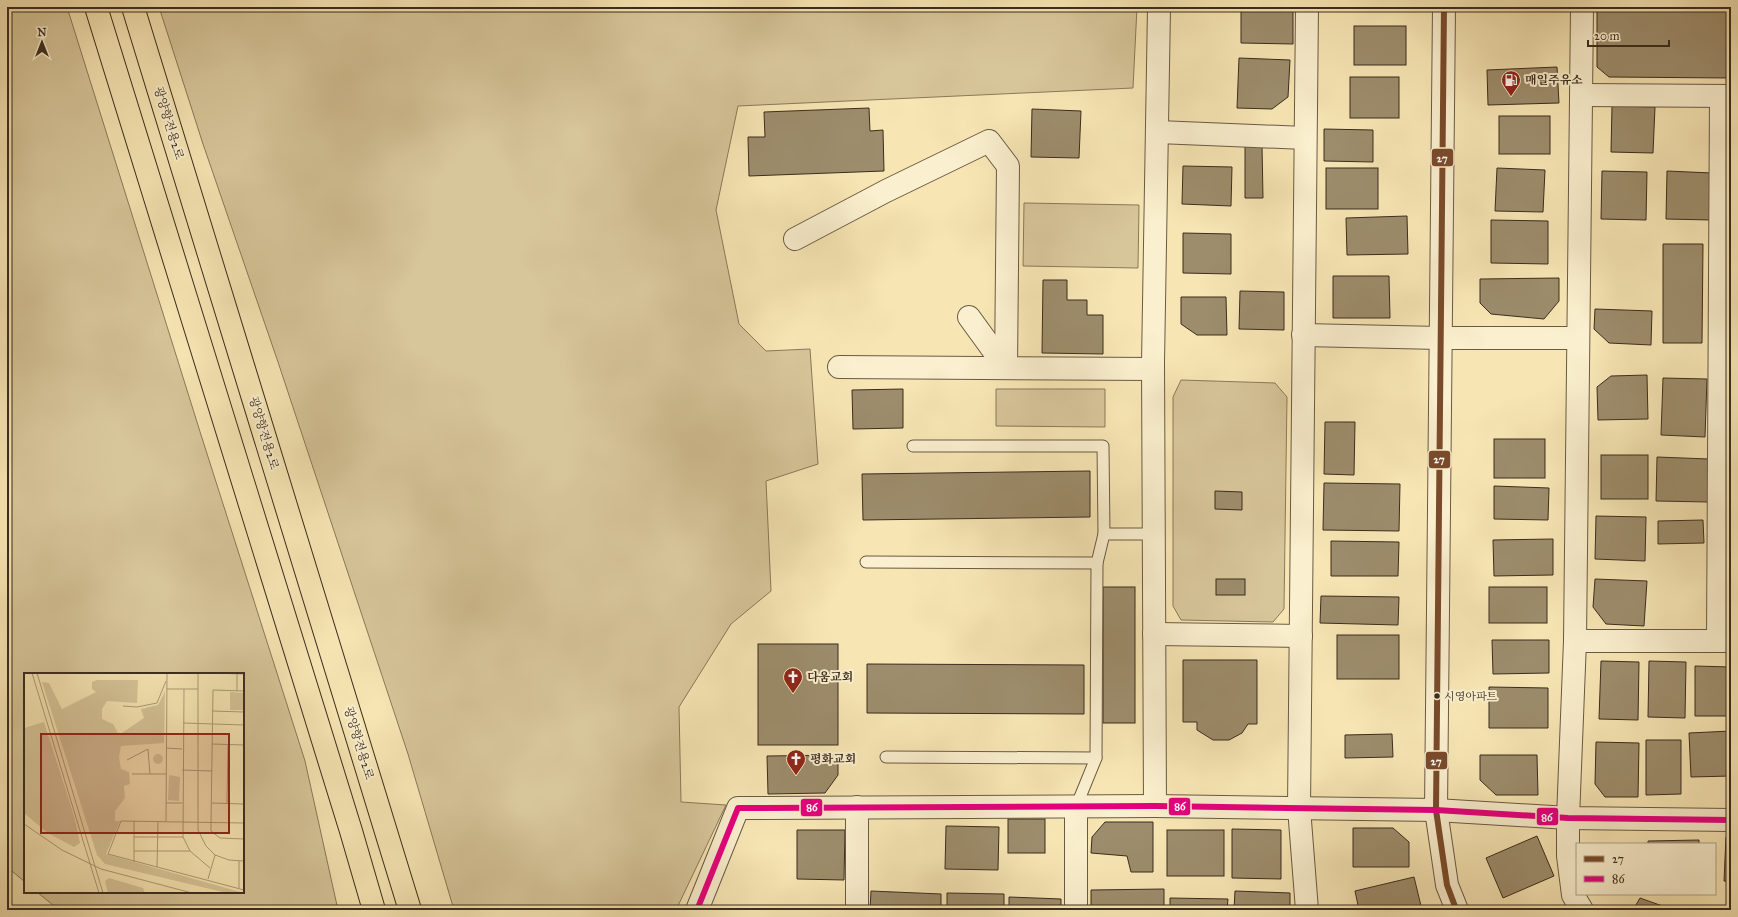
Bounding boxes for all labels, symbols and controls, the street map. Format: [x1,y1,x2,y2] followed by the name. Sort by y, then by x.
[22,22,62,62] north arrow
[1588,22,1669,48] scale bar
[37,26,47,39] text: N
[1594,29,1620,43] text: 20 m
[1500,69,1522,97] fuel station icon: 매일주유소
[1525,73,1583,87] place label: 매일주유소
[151,85,187,162] street label: 광양항전용2로
[1431,148,1454,167] line badge: 27
[1437,152,1448,165] text: 27
[246,395,282,472] street label: 광양항전용2로
[1428,450,1451,469] line badge: 27
[1434,453,1445,466] text: 27
[782,666,804,694] church icon: 다움교회
[807,670,853,684] place label: 다움교회
[24,673,244,893] inset map
[1444,690,1498,703] place label: 시영아파트
[1432,691,1442,701] marker: 시영아파트
[341,705,377,782] street label: 광양항전용2로
[785,748,807,776] church icon: 평화교회
[1425,751,1448,770] line badge: 27
[810,752,856,766] place label: 평화교회
[1431,755,1442,768] text: 27
[1168,797,1191,816] line badge: 86
[800,798,823,817] line badge: 86
[1174,800,1187,813] text: 86
[806,801,819,814] text: 86
[1536,807,1559,826] line badge: 86
[1541,811,1554,824] text: 86
[1576,843,1716,895] legend
[1612,852,1624,866] text: 27
[1612,872,1625,886] text: 86

